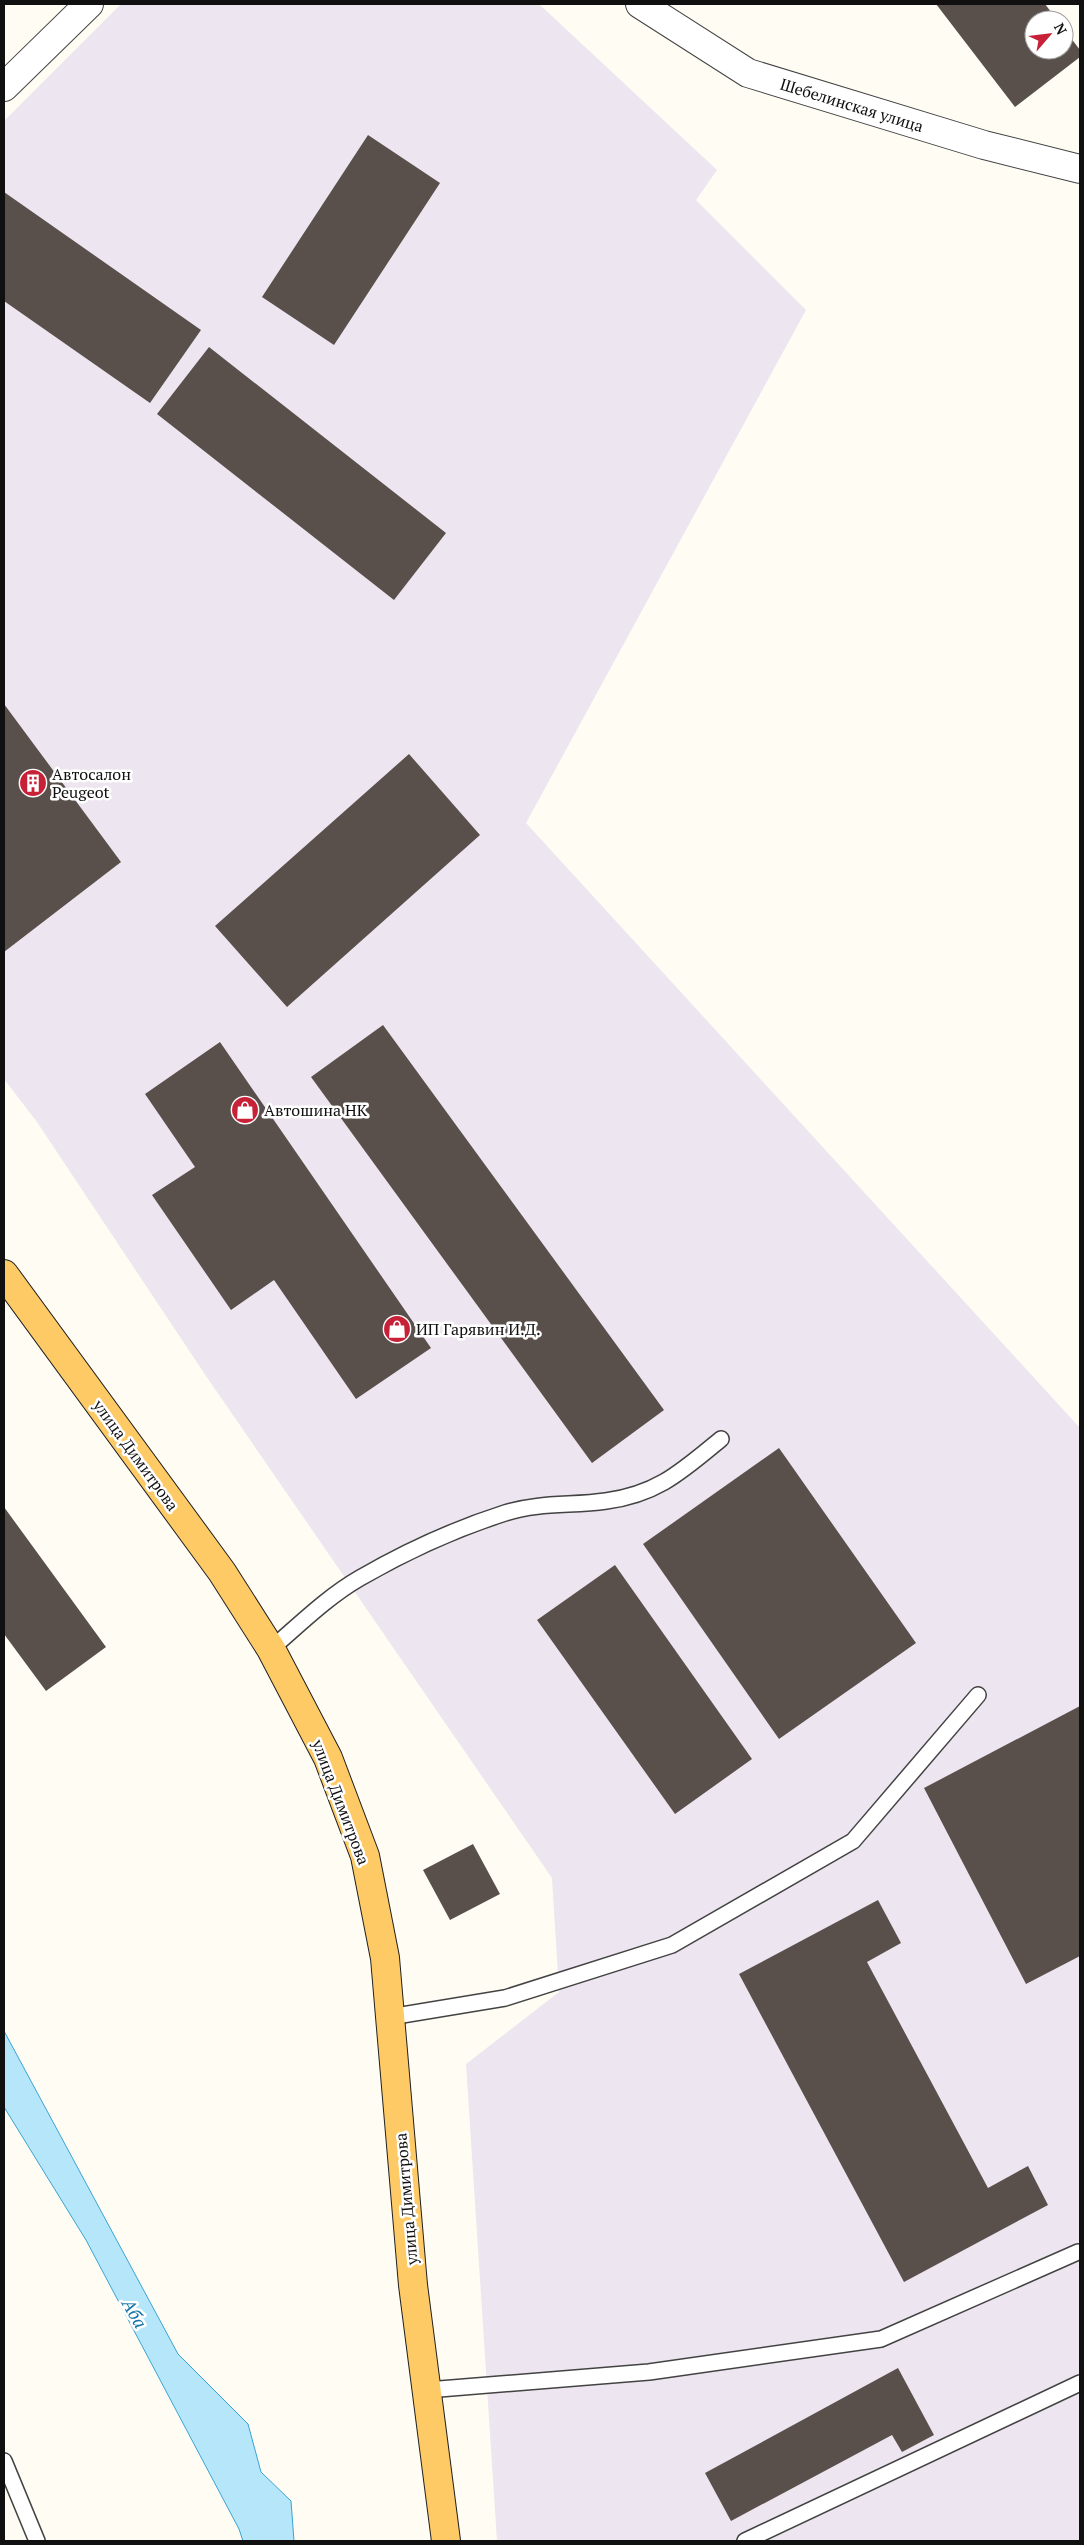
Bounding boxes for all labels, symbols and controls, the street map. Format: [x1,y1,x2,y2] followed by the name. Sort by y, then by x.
[1024,10,1074,60] north arrow
[1050,20,1072,38] text: N
[778,73,926,137] street label: Шебелинская улица
[52,763,131,803] place label: Автосалон Peugeot
[18,768,48,798] building icon: Автосалон Peugeot
[230,1095,260,1125] shop icon: Автошина НК
[264,1099,368,1121] place label: Автошина НК
[382,1314,412,1344] shop icon: ИП Гарявин И.Д.
[416,1318,541,1340] place label: ИП Гарявин И.Д.
[88,1394,184,1515] street label: улица Димитрова
[307,1735,375,1868] street label: улица Димитрова
[389,2132,423,2267] street label: улица Димитрова
[116,2293,153,2332] water label: Аба

